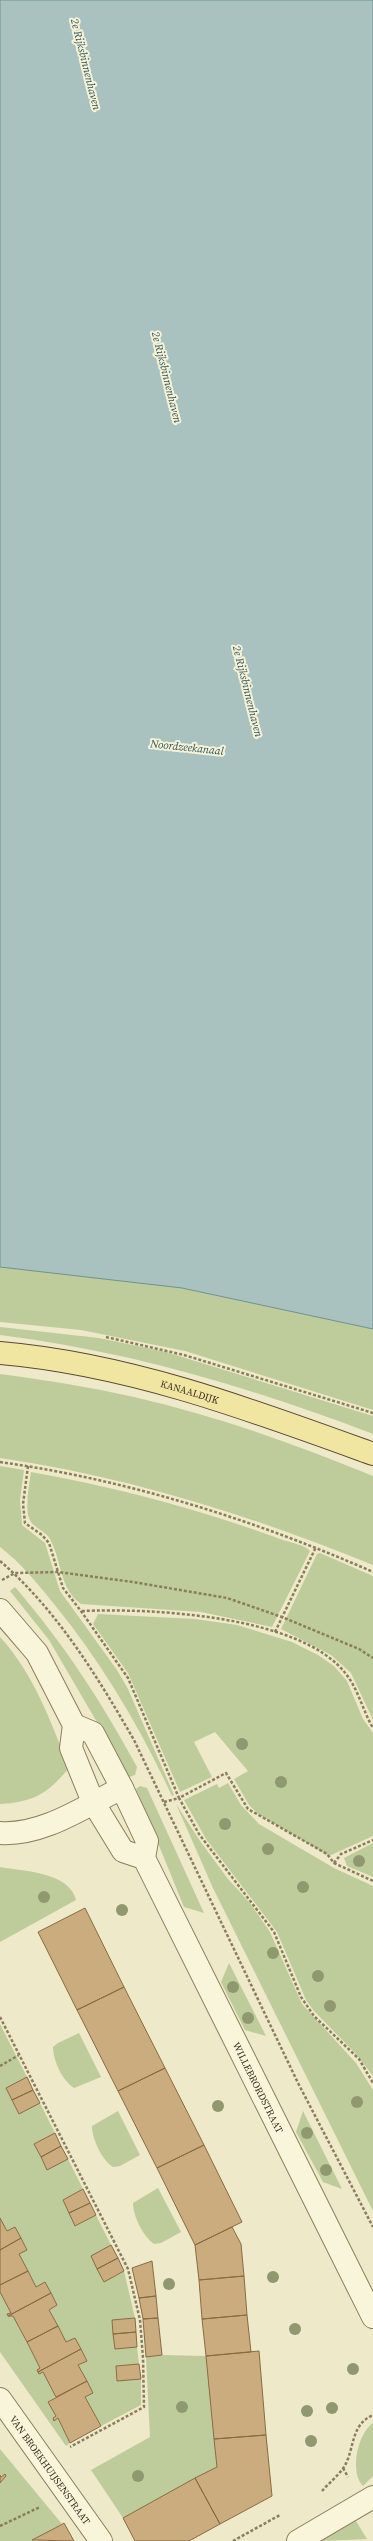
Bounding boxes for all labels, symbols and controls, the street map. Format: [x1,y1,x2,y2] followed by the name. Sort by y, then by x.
[67,17,104,112] water label: 2e Rijksbinnenhaven
[148,330,185,425] water label: 2e Rijksbinnenhaven
[229,644,266,739] water label: 2e Rijksbinnenhaven
[149,736,225,759] water label: Noordzeekanaal
[159,1377,221,1407] street label: KANAALDIJK
[230,2040,286,2135] street label: WILLEBRORDSTRAAT
[7,2413,93,2527] street label: VAN BROEKHUIJSENSTRAAT

